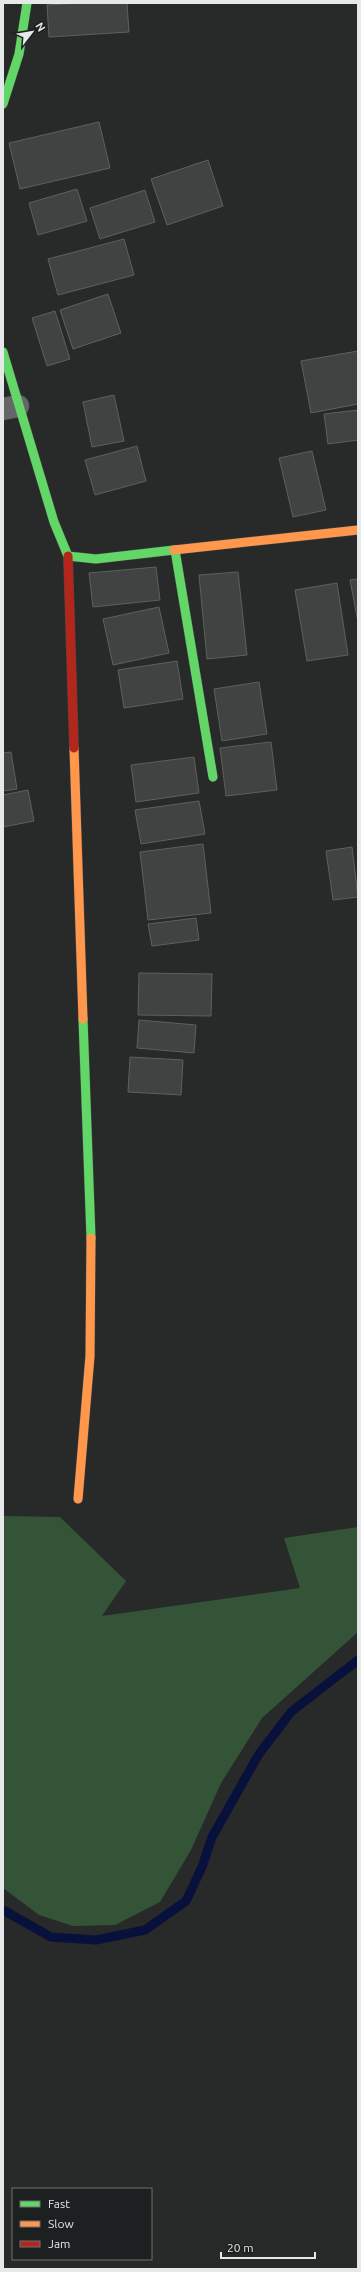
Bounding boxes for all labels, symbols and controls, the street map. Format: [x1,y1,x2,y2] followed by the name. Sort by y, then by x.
[12,12,52,52] north arrow
[33,20,48,33] text: N
[12,2188,152,2260] legend
[48,2197,70,2210] text: Fast
[48,2217,74,2230] text: Slow
[221,2234,315,2260] scale bar
[48,2237,70,2250] text: Jam
[227,2241,254,2254] text: 20 m

